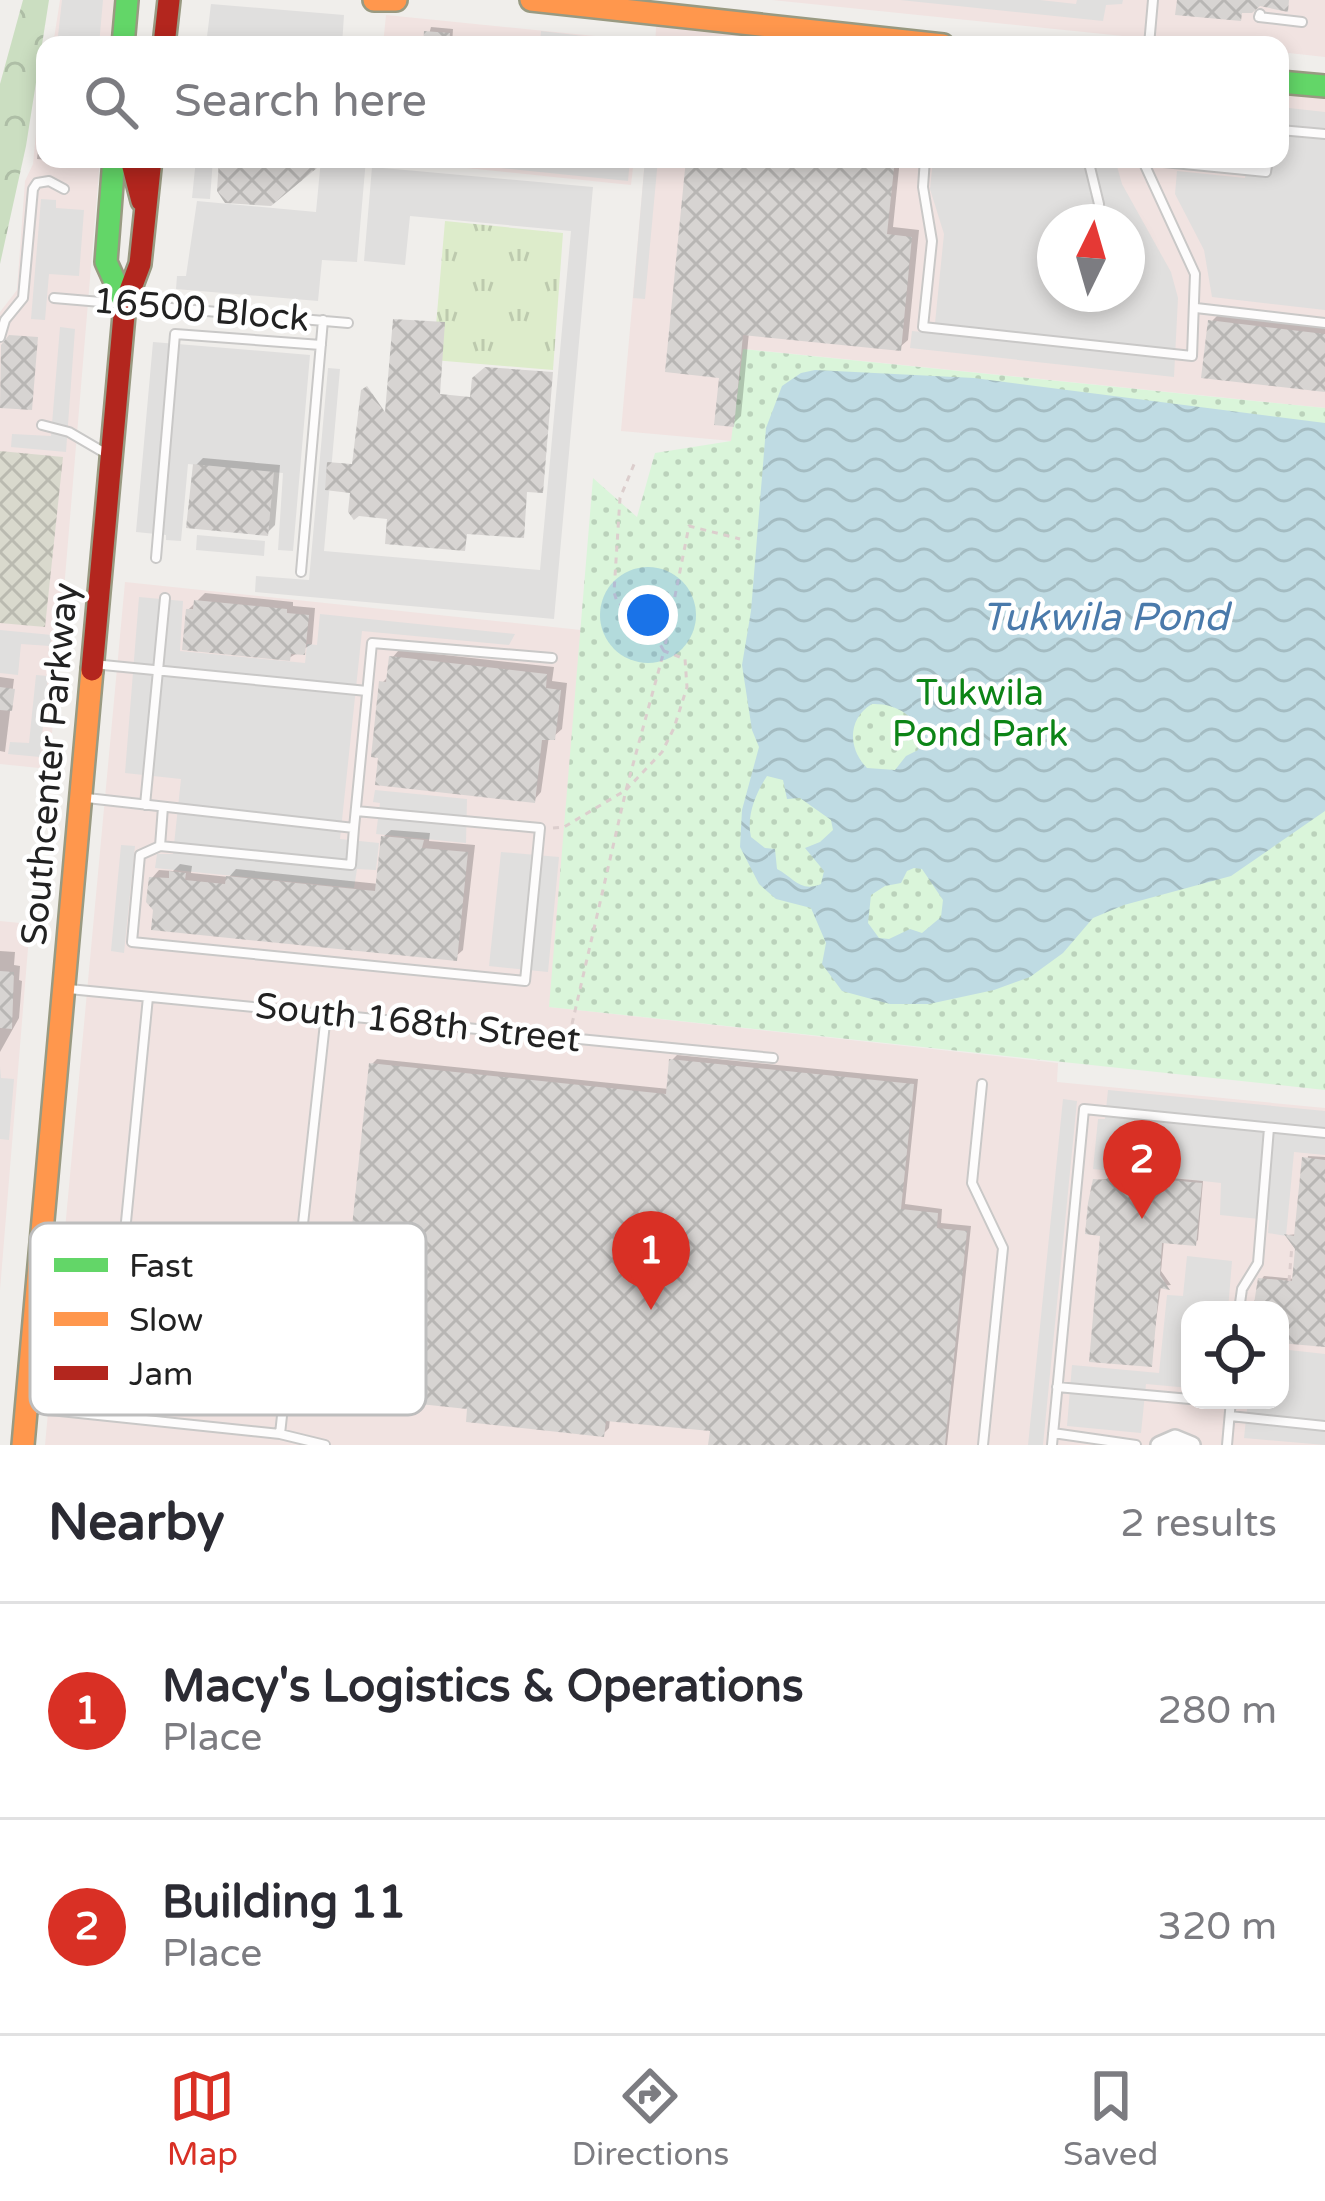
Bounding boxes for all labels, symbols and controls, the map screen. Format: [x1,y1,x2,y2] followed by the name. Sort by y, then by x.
[36,36,1289,168] search box
[78,69,144,135] icon: search
[174,75,427,129] text: Search here
[1037,204,1145,312] north arrow
[91,279,311,341] street label: 16500 Block
[13,581,87,947] street label: Southcenter Parkway
[618,585,678,645] your location
[982,594,1233,641] water label: Tukwila Pond
[892,672,1068,756] park label: Tukwila Pond Park
[253,985,583,1061] street label: South 168th Street
[1103,1120,1181,1219] pin: 2
[612,1211,690,1310] pin: 1
[30,1223,426,1415] legend
[129,1247,193,1286] text: Fast
[129,1301,203,1340] text: Slow
[1181,1301,1289,1409] map controls
[1181,1301,1289,1409] button: locate
[129,1355,193,1394] text: Jam
[48,1492,225,1554] text: Nearby
[1120,1500,1277,1547] text: 2 results
[162,1660,804,1714] text: Macy's Logistics & Operations
[75,1687,99,1734] text: 1
[1158,1687,1277,1734] text: 280 m
[162,1714,262,1761] text: Place
[162,1876,406,1930] text: Building 11
[75,1903,99,1950] text: 2
[1158,1903,1277,1950] text: 320 m
[162,1930,262,1977] text: Place
[167,2063,238,2174] tab: Map
[572,2063,729,2174] tab: Directions
[1063,2063,1158,2174] tab: Saved

